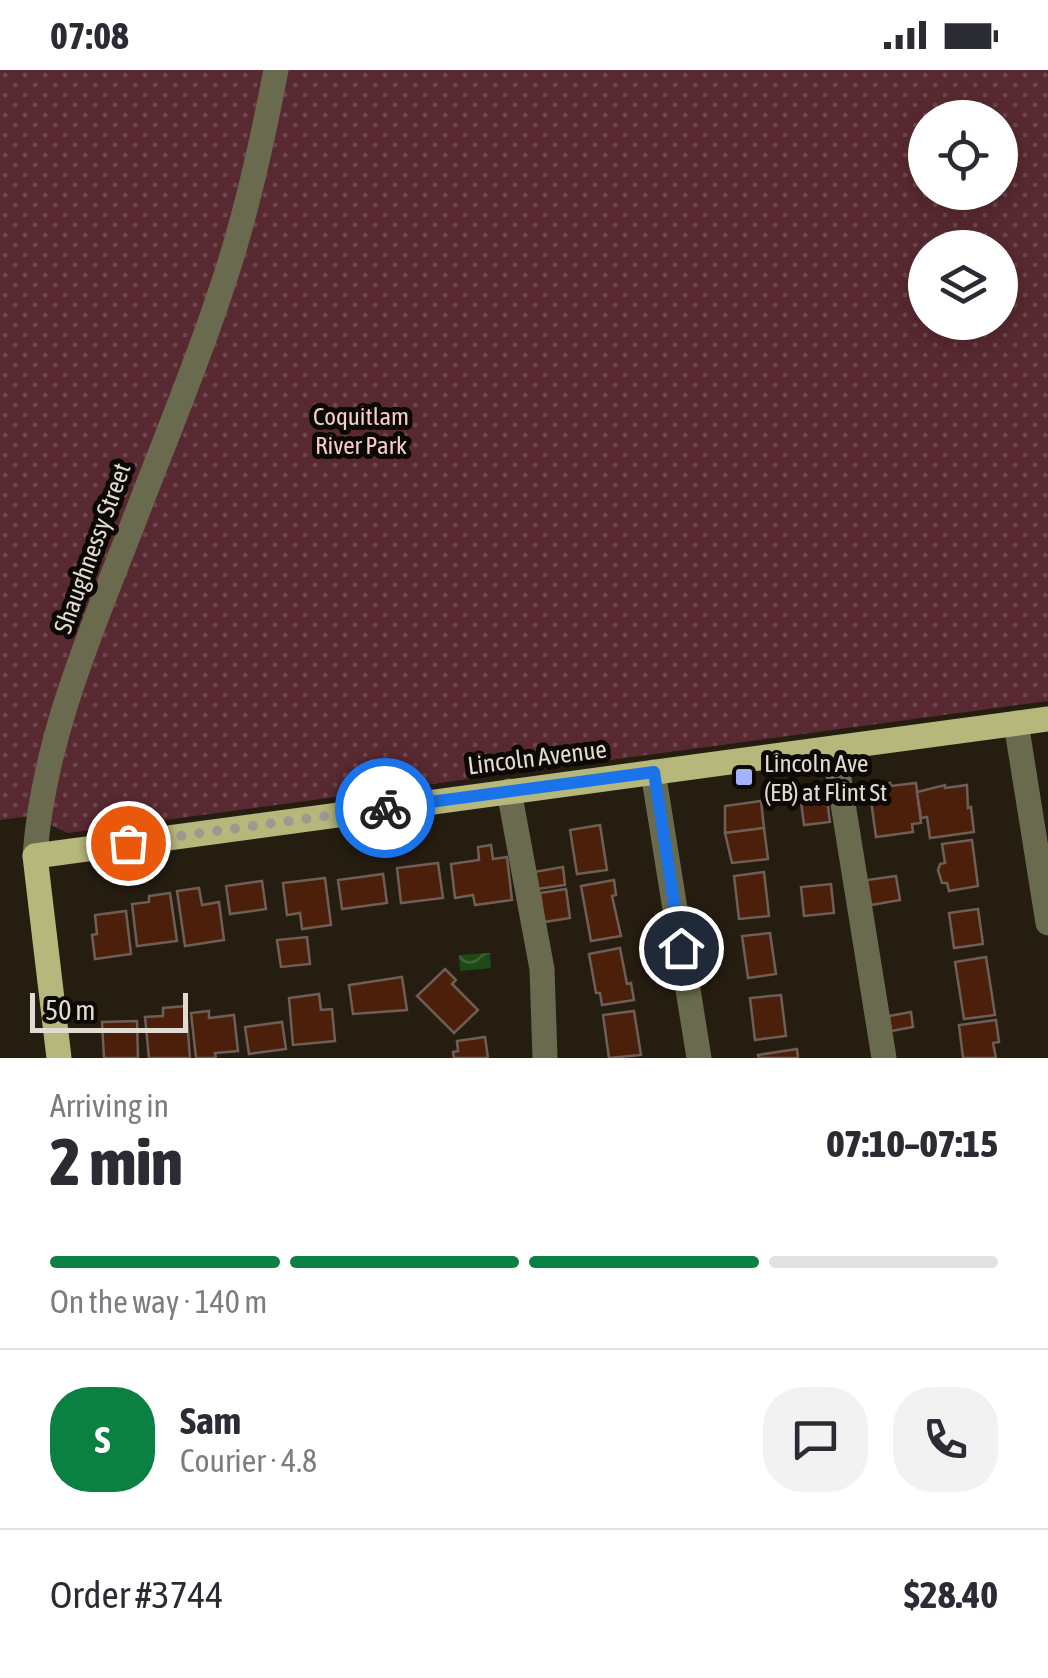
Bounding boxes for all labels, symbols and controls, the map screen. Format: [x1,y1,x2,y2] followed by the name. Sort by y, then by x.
[50,14,129,57] text: 07:08
[908,100,1018,340] map controls
[908,100,1018,210] button: locate
[908,230,1018,340] button: layers
[313,402,409,459] park label: Coquitlam River Park
[48,459,136,637] street label: Shaughnessy Street
[466,735,608,779] street label: Lincoln Avenue
[764,749,887,806] place label: Lincoln Ave (EB) at Flint St
[335,758,435,858] courier
[733,766,755,788] marker: Lincoln Ave (EB) at Flint St
[358,781,413,836] icon: bike
[86,801,171,886] pin
[101,816,156,871] icon: bag
[639,906,724,991] pin
[654,921,709,976] icon: home
[30,988,188,1033] scale bar
[45,994,95,1026] text: 50 m
[50,1087,169,1124] text: Arriving in
[826,1122,998,1165] text: 07:10–07:15
[50,1124,183,1199] text: 2 min
[50,1283,267,1320] text: On the way · 140 m
[763,1387,868,1492] button: chat
[893,1387,998,1492] button: phone
[180,1399,241,1442] text: Sam
[95,1418,110,1461] text: S
[180,1442,317,1479] text: Courier · 4.8
[50,1573,223,1616] text: Order #3744
[904,1573,998,1616] text: $28.40

